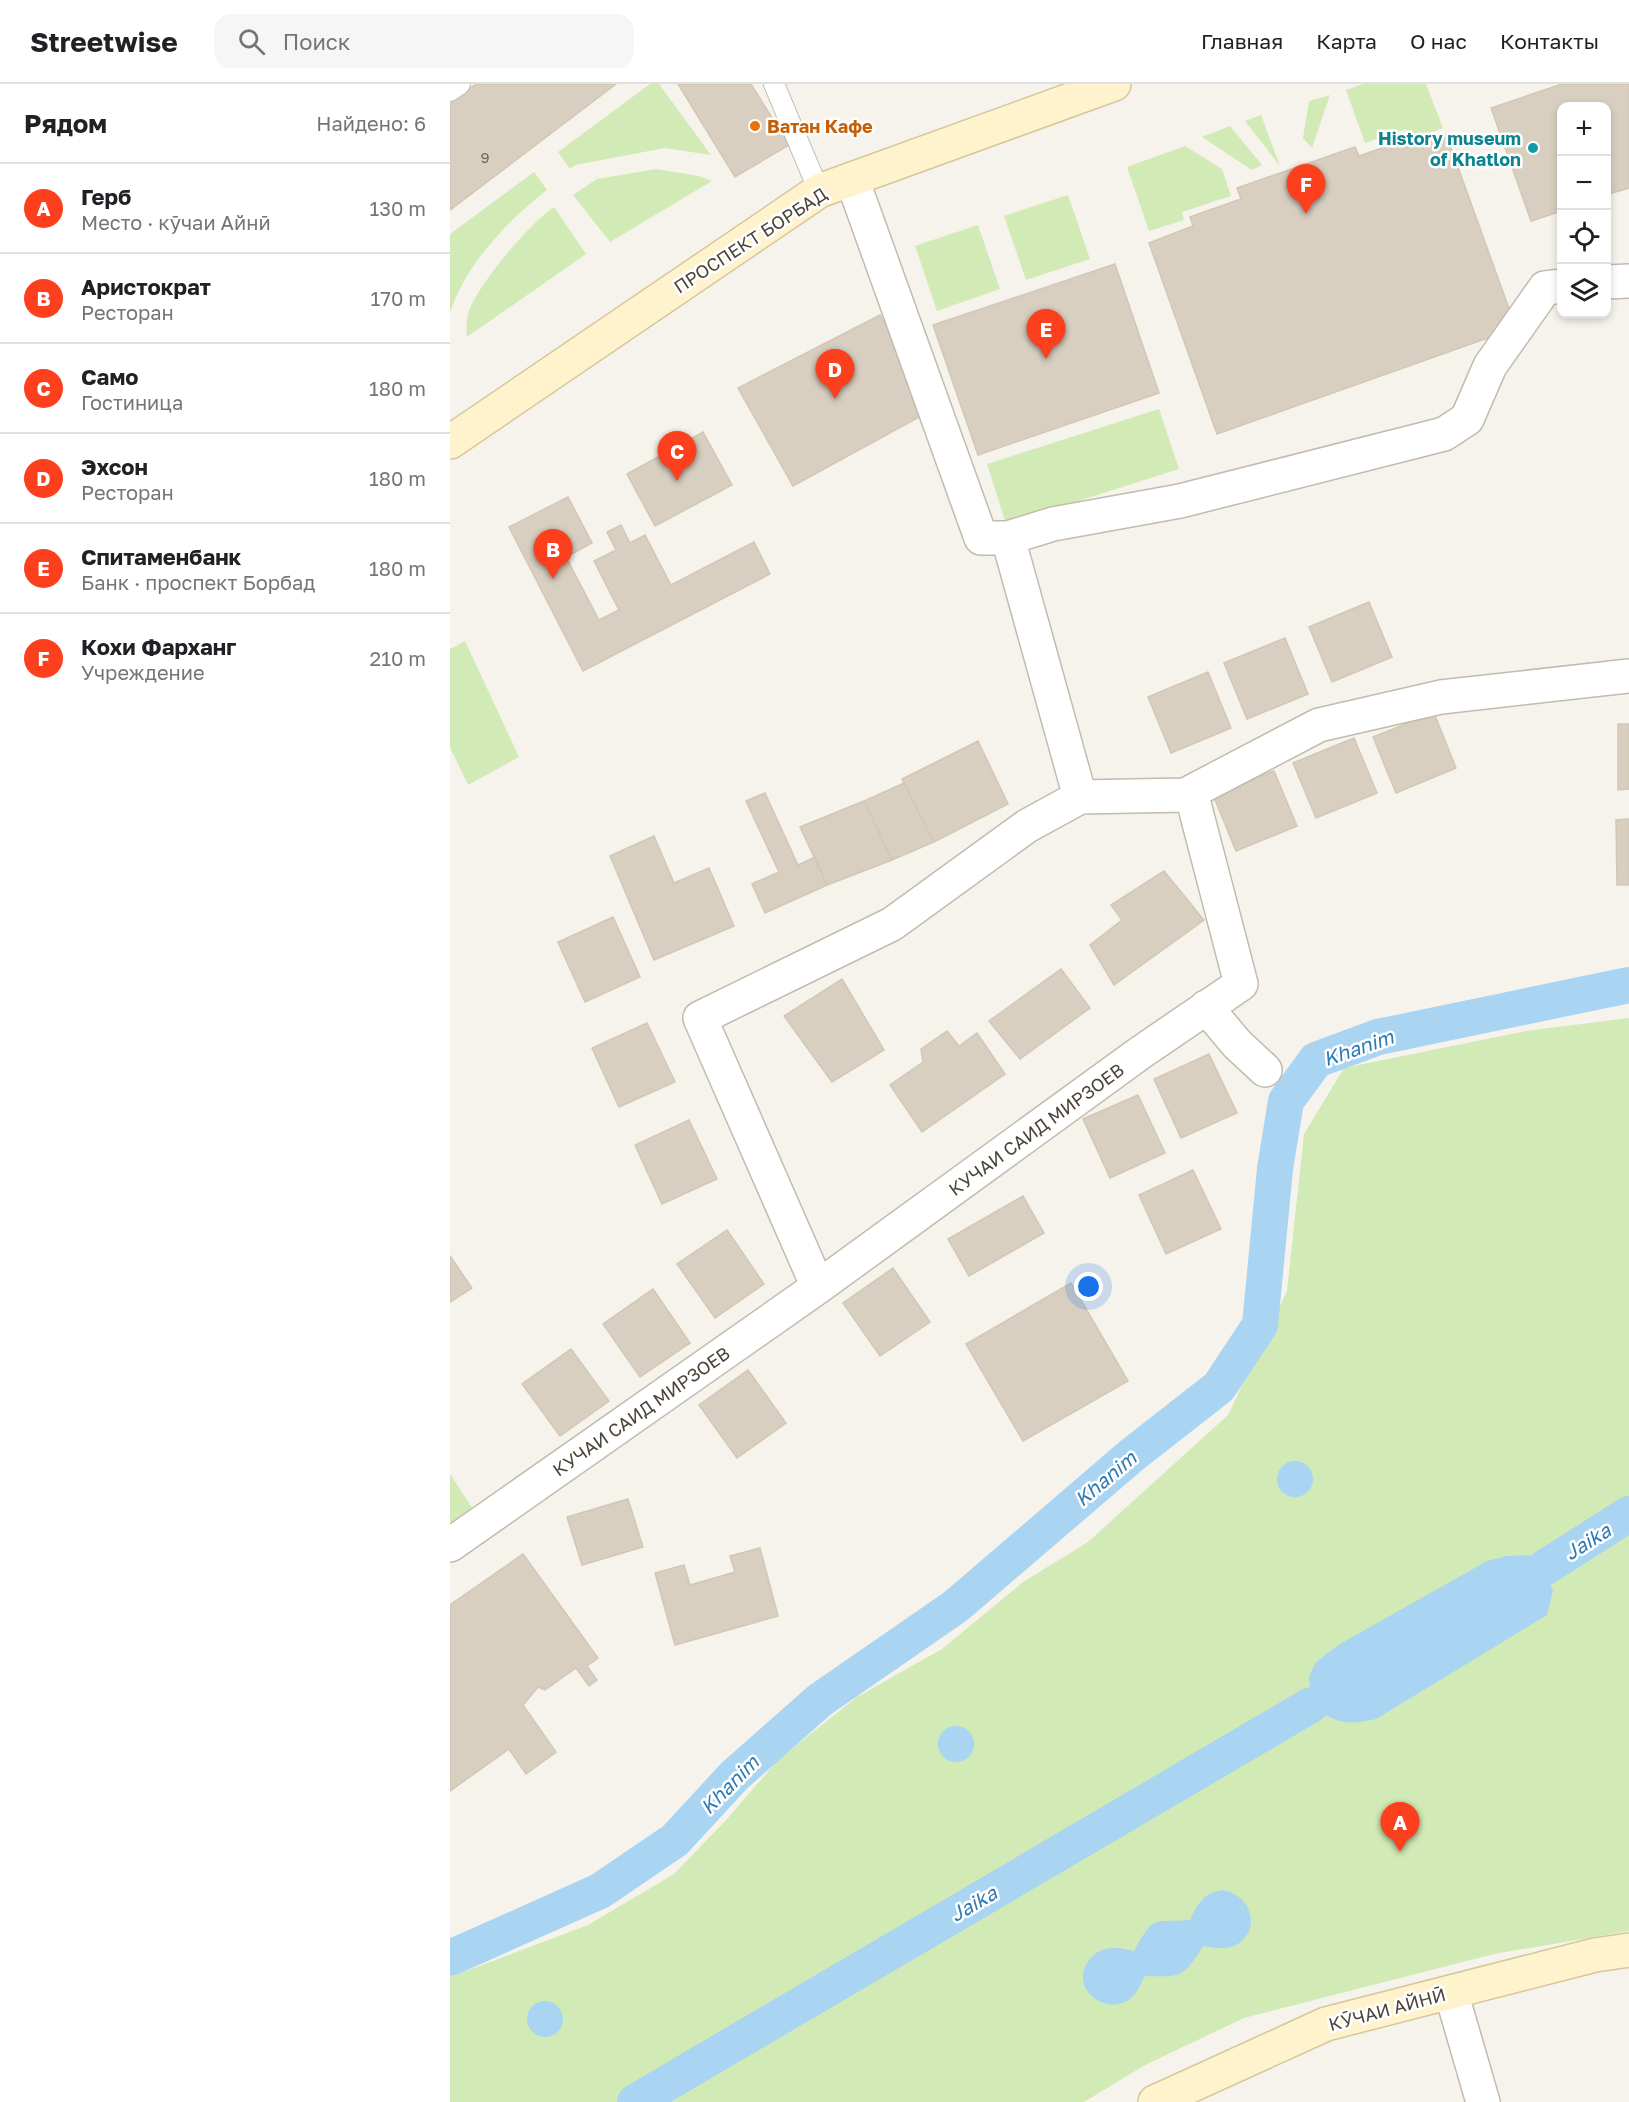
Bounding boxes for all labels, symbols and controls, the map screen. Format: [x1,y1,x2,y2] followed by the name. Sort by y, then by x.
[214,14,634,68] search box
[30,25,178,58] text: Streetwise
[235,25,268,58] icon: search
[283,28,350,55] text: Поиск
[1201,28,1283,54] text: Главная
[1316,28,1377,54] text: Карта
[1410,28,1467,54] text: О нас
[1500,28,1599,54] text: Контакты
[1557,102,1611,318] map controls
[1557,102,1611,156] button: +
[24,108,107,139] text: Рядом
[316,111,426,135] text: Найдено: 6
[767,115,873,137] place label: Ватан Кафе
[748,119,762,133] marker: Ватан Кафе
[1378,127,1521,170] place label: History museum of Khatlon
[1526,141,1540,155] marker: History museum of Khatlon
[480,148,490,166] house number: 9
[1557,156,1611,210] button: −
[1286,164,1326,214] pin: F
[669,182,831,298] street label: ПРОСПЕКТ БОРБАД
[81,183,131,210] text: Герб
[36,196,51,220] text: A
[370,196,426,220] text: 130 m
[81,210,271,234] text: Место · кӯчаи Айнӣ
[1557,210,1611,264] button: locate
[1557,264,1611,318] button: layers
[81,273,211,300] text: Аристократ
[36,286,51,310] text: B
[371,286,426,310] text: 170 m
[81,300,174,324] text: Ресторан
[1026,310,1066,359] pin: E
[816,350,854,399] pin: D
[81,363,138,390] text: Само
[36,376,51,400] text: C
[369,376,426,400] text: 180 m
[81,390,183,414] text: Гостиница
[658,432,696,481] pin: C
[81,453,148,480] text: Эхсон
[36,466,51,490] text: D
[369,466,426,490] text: 180 m
[81,480,174,504] text: Ресторан
[534,530,572,579] pin: B
[81,543,241,570] text: Спитаменбанк
[37,556,50,580] text: E
[369,556,426,580] text: 180 m
[81,570,315,594] text: Банк · проспект Борбад
[81,633,236,660] text: Кохи Фарханг
[38,646,49,670] text: F
[370,646,426,670] text: 210 m
[81,660,205,684] text: Учреждение
[1320,1023,1398,1070] water label: Khanim
[944,1058,1128,1200] street label: КУЧАИ САИД МИРЗОЕВ
[1074,1272,1103,1301] your location
[548,1341,734,1481] street label: КУЧАИ САИД МИРЗОЕВ
[1069,1445,1142,1511] water label: Khanim
[1559,1517,1615,1564] water label: Jaika
[695,1749,764,1818] water label: Khanim
[1380,1802,1420,1852] pin: A
[945,1880,1001,1926] water label: Jaika
[1326,1983,1448,2035] street label: КӮЧАИ АЙНӢ

